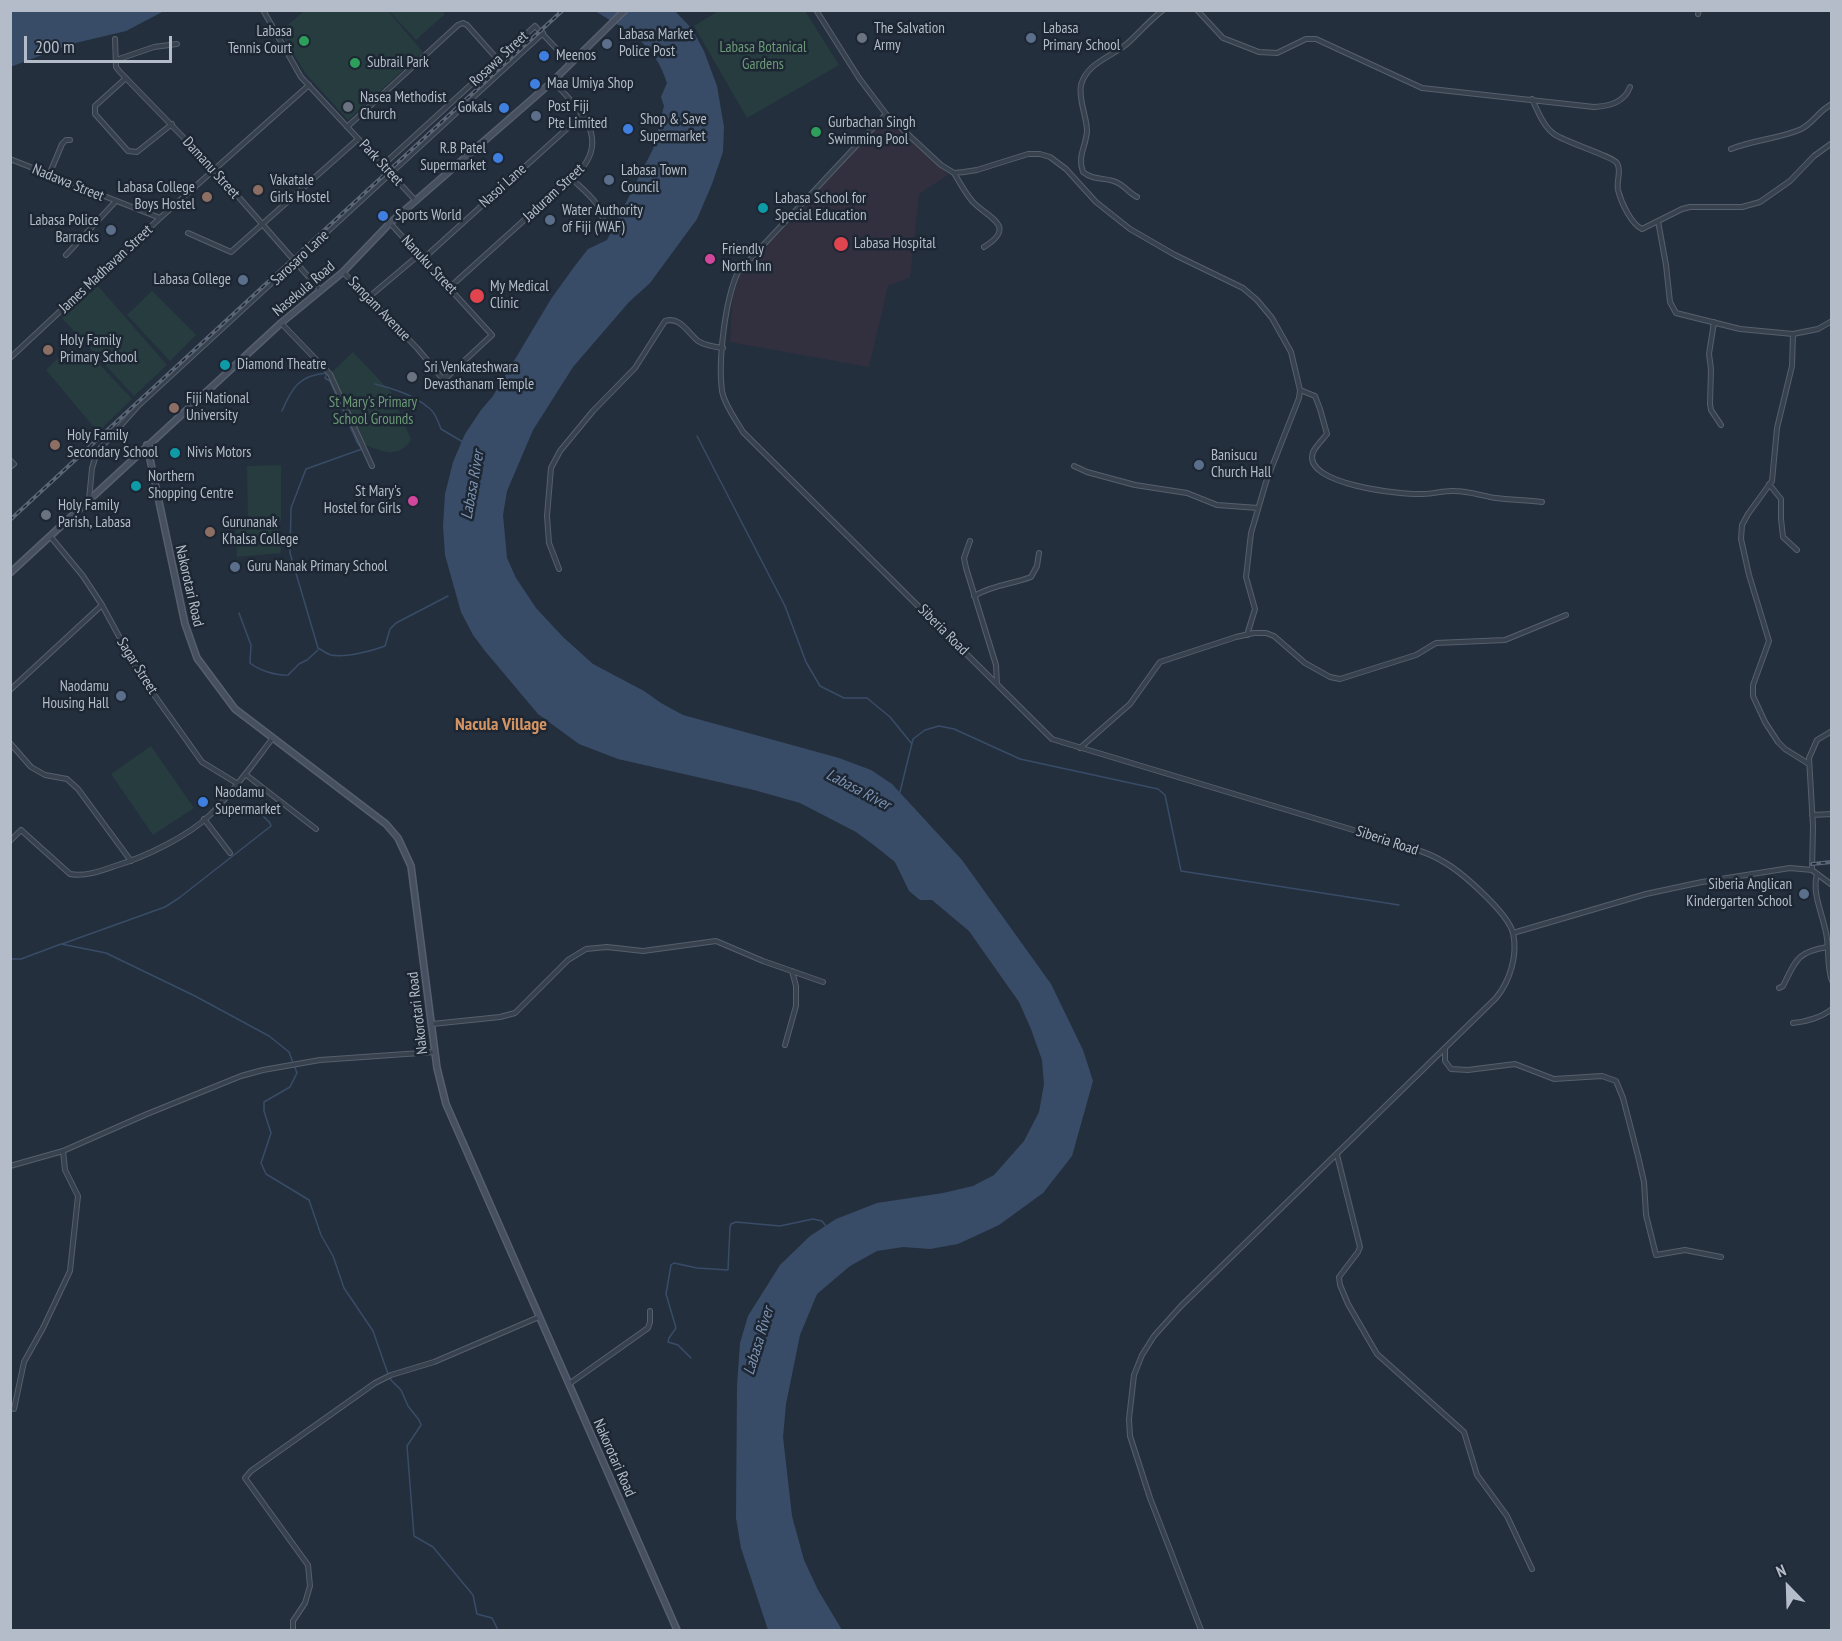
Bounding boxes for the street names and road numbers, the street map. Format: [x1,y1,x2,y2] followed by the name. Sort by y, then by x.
[466,27,532,91] street label: Rosawa Street
[179,133,243,203] street label: Damanu Street
[355,136,407,190] street label: Park Street
[30,160,106,206] street label: Nadawa Street
[476,160,530,212] street label: Nasoi Lane
[520,160,588,226] street label: Jaduram Street
[56,221,156,317] street label: James Madhavan Street
[267,227,333,289] street label: Sarosaro Lane
[397,232,461,298] street label: Nanuku Street
[269,258,339,320] street label: Nasekula Road
[344,273,414,345] street label: Sangam Avenue
[171,544,207,628] street label: Nakorotari Road
[914,601,972,659] street label: Siberia Road
[113,634,161,698] street label: Sagar Street
[1354,822,1420,860] street label: Siberia Road
[404,971,432,1055] street label: Nakorotari Road
[589,1416,639,1500] street label: Nakorotari Road

